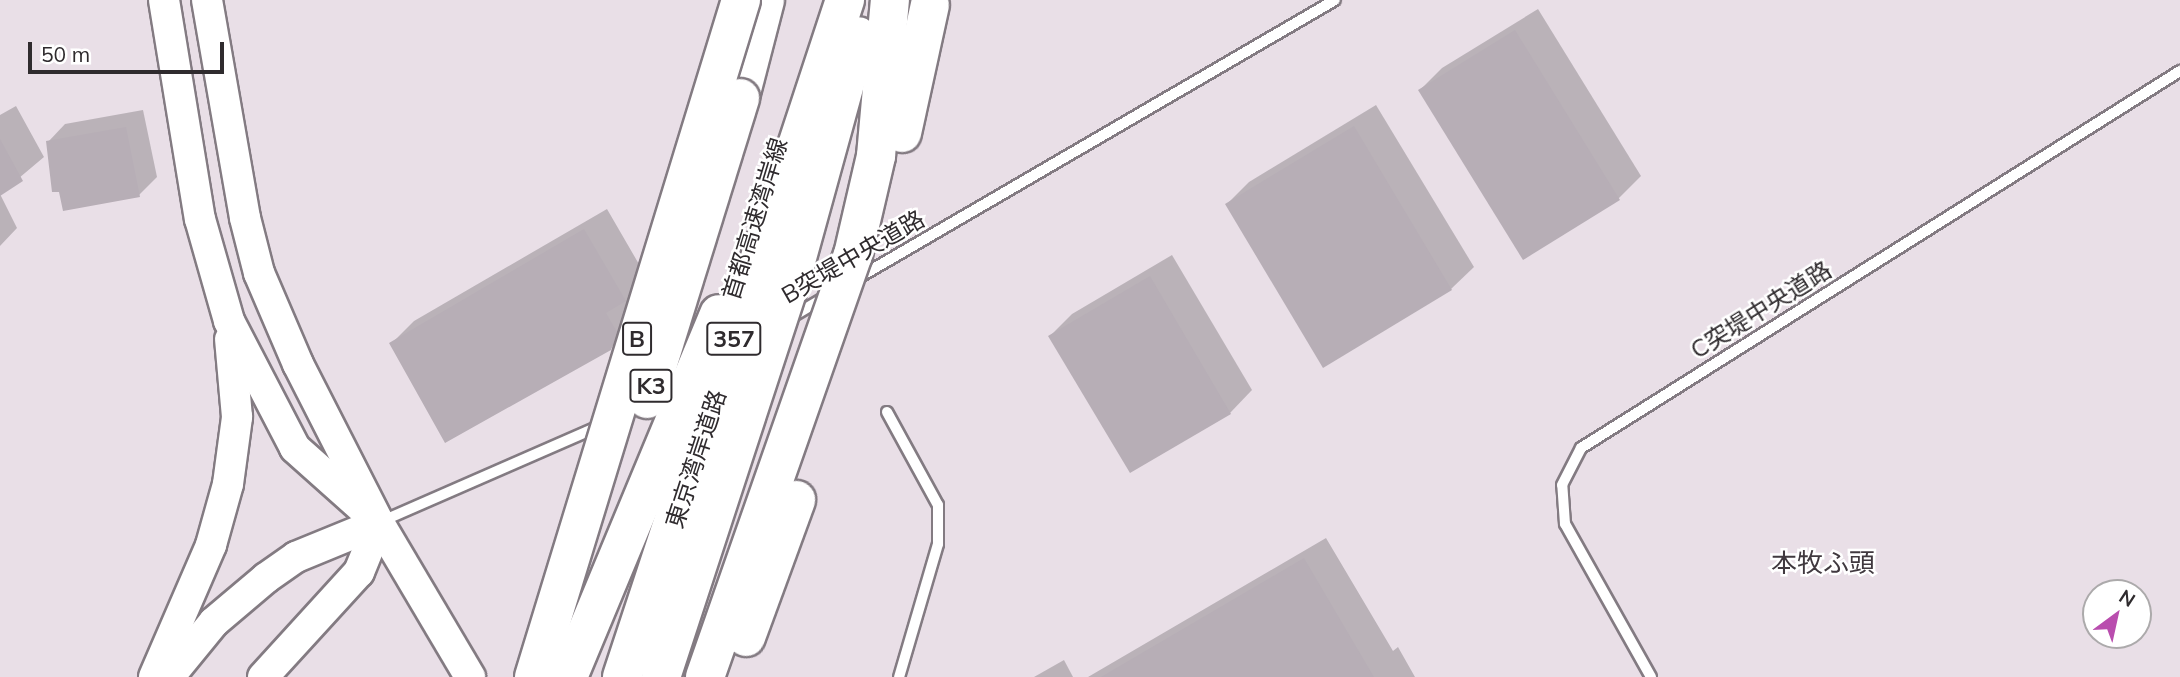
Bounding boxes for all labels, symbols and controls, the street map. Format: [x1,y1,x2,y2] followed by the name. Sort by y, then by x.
[32,28,228,72] scale bar
[41,41,90,67] text: 50 m
[717,134,793,304] street label: 首都高速湾岸線
[776,204,930,310] street label: B突堤中央道路
[1685,255,1837,365] street label: C突堤中央道路
[621,320,653,358] road number: B
[706,320,762,358] road number: 357
[628,366,674,406] road number: K3
[660,386,732,532] street label: 東京湾岸道路
[1771,547,1875,579] district label: 本牧ふ頭
[2082,579,2152,649] north arrow
[2115,584,2140,612] text: N

